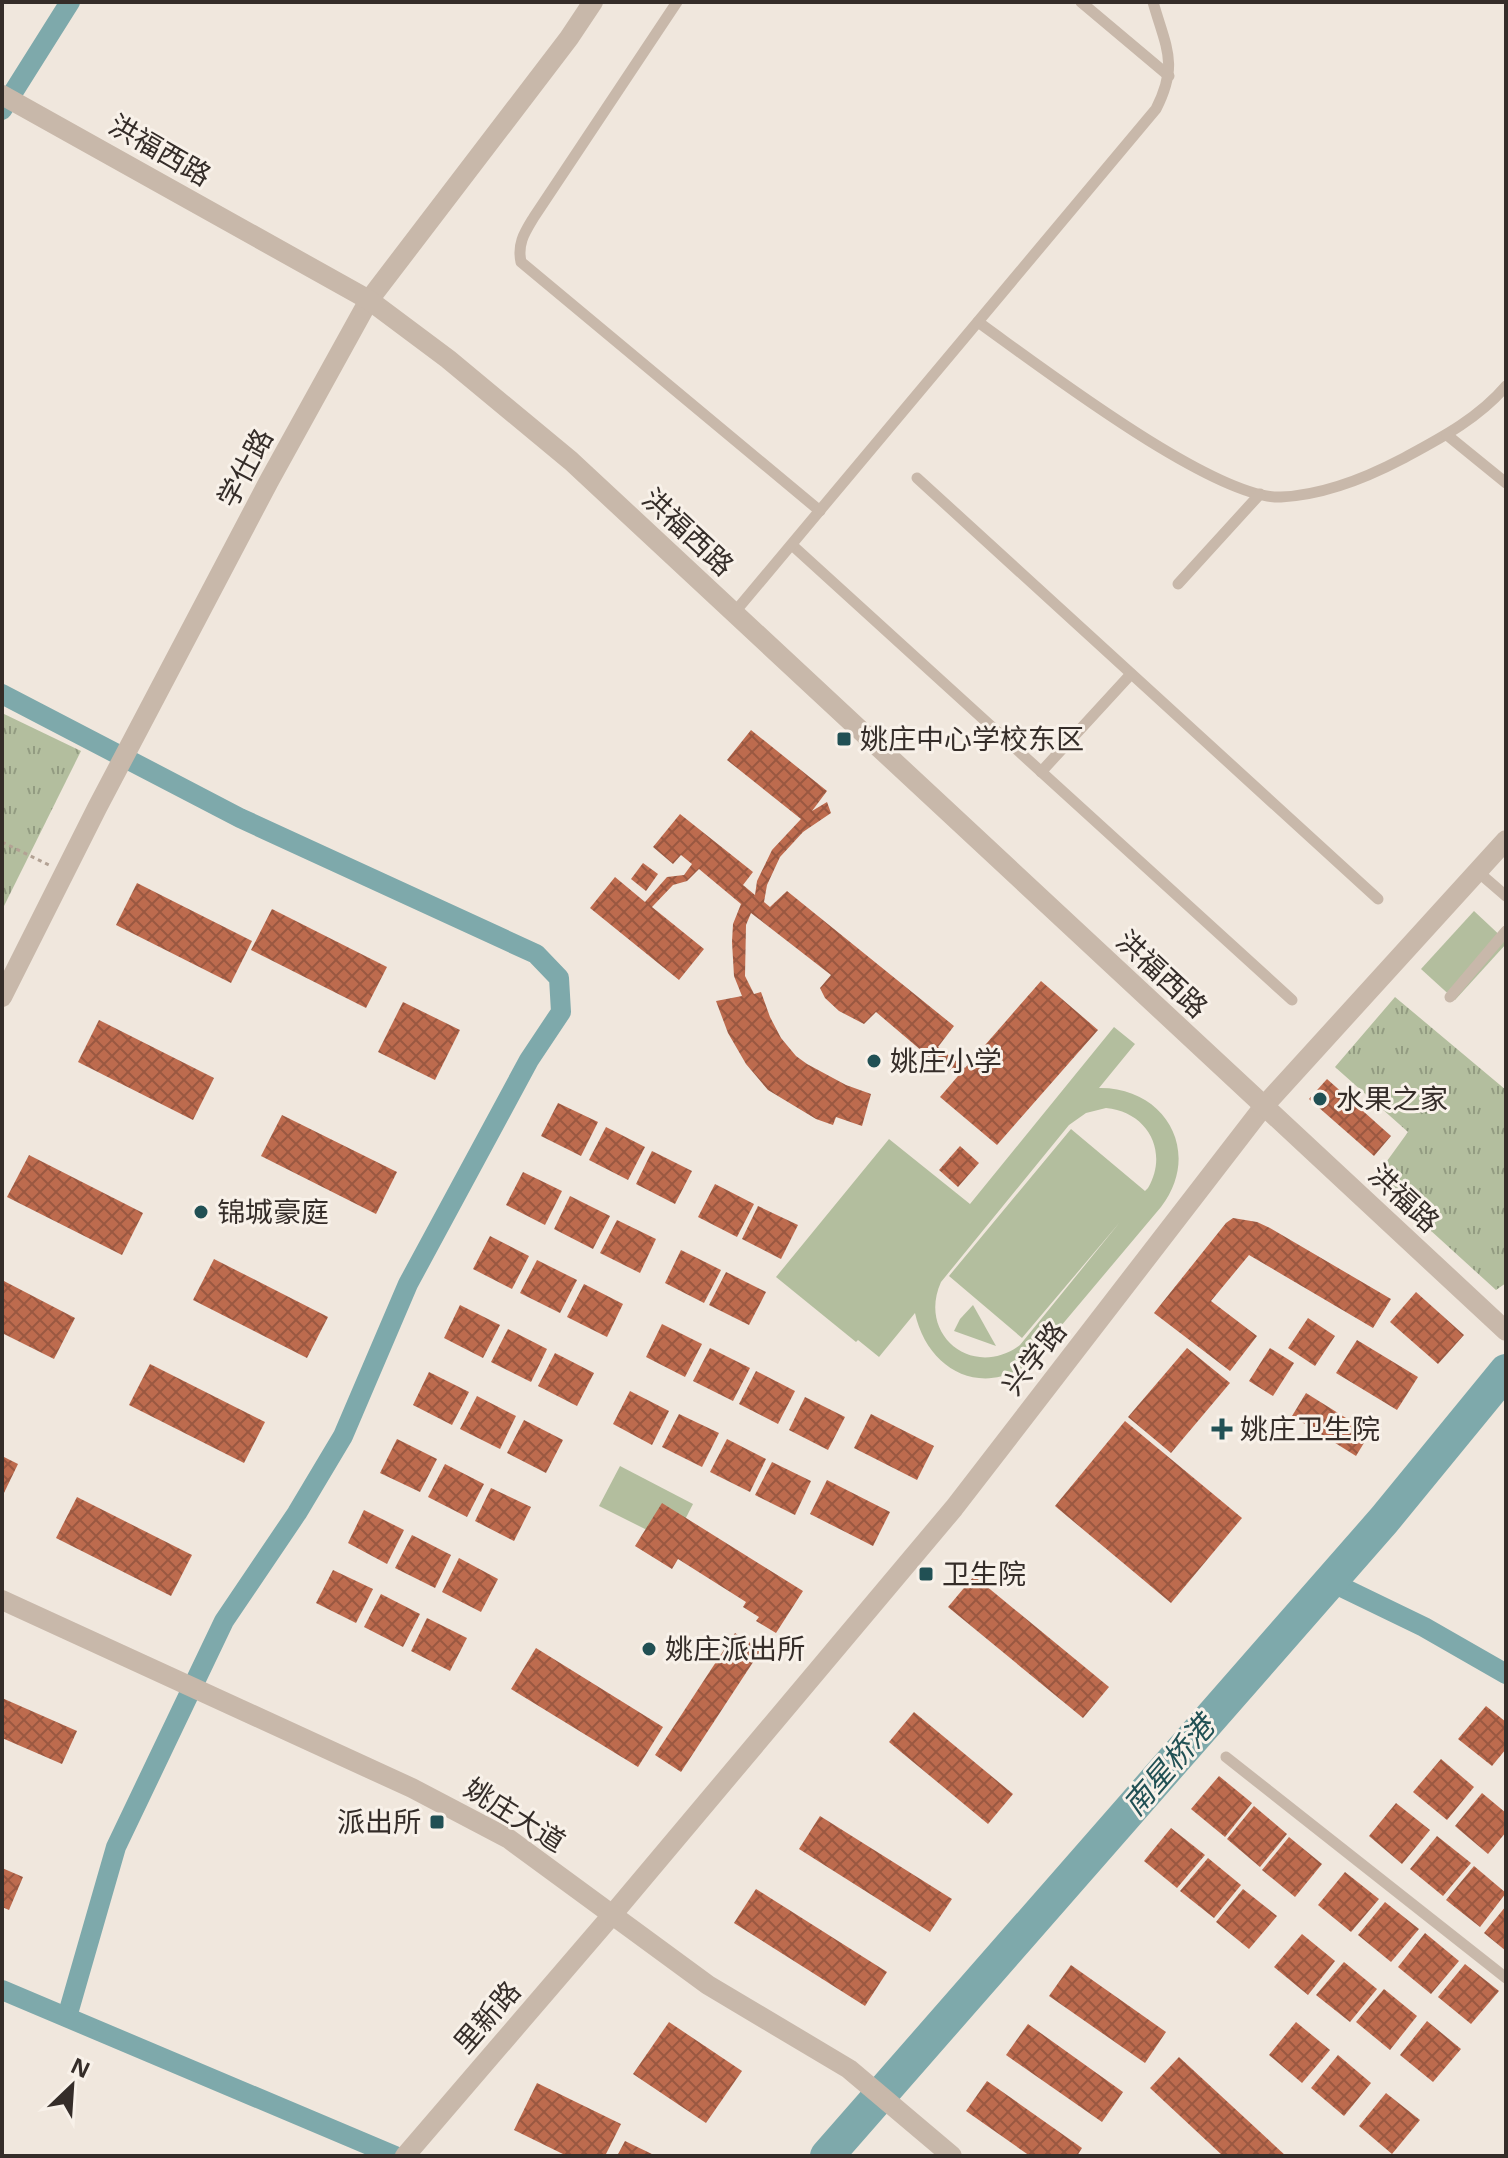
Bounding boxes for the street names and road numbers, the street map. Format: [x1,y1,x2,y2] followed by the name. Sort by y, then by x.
[102,105,219,194] street label: 洪福西路
[208,422,281,514] street label: 学仕路
[635,479,743,583] street label: 洪福西路
[1109,921,1217,1025] street label: 洪福西路
[1361,1155,1448,1240] street label: 洪福路
[992,1313,1074,1402] street label: 兴学路
[458,1768,573,1860] street label: 姚庄大道
[444,1972,528,2061] street label: 里新路

